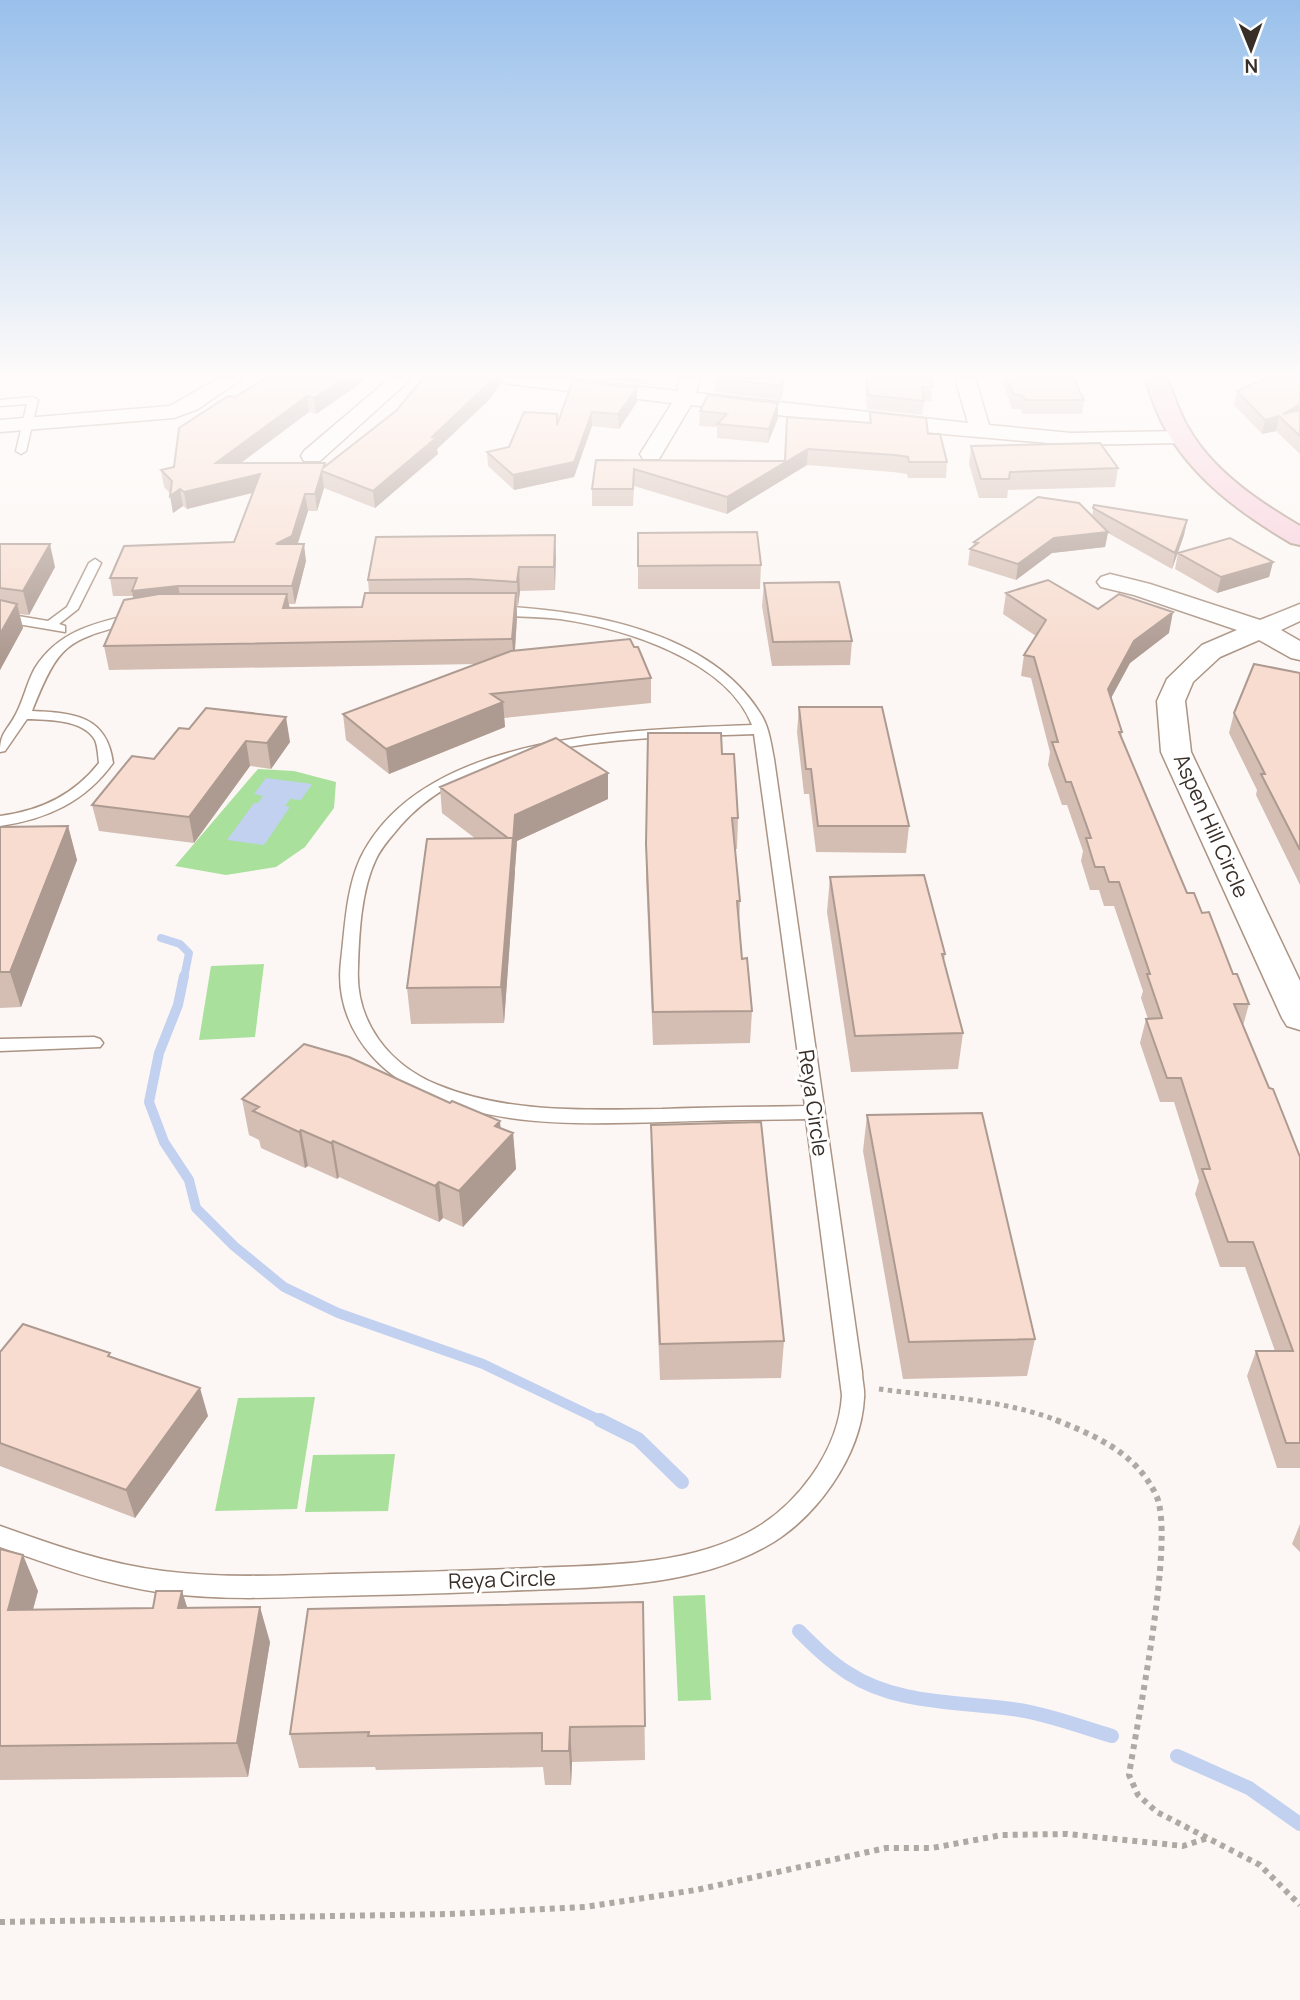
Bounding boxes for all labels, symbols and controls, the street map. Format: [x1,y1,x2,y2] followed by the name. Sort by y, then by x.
[1216,14,1286,84] north arrow
[1244,53,1258,79] text: N
[1168,749,1256,902] street label: Aspen Hill Circle
[793,1048,835,1158] street label: Reya Circle
[448,1563,556,1595] street label: Reya Circle

